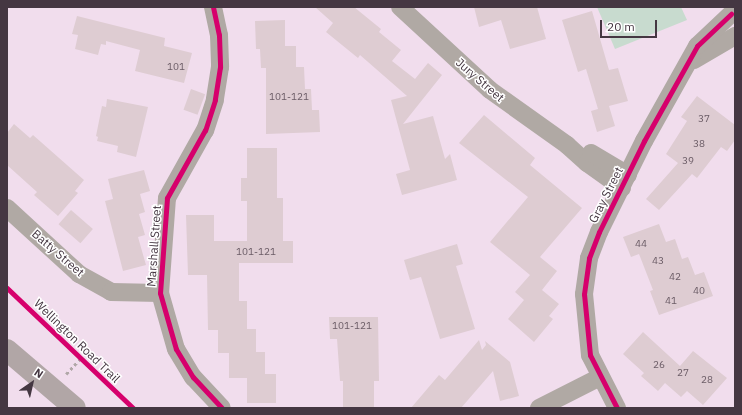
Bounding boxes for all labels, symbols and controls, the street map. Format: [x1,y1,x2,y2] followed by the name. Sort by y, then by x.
[602,12,659,38] scale bar
[607,19,635,34] text: 20 m
[453,55,507,105] street label: Jury Street
[167,61,185,73] house number: 101
[269,91,309,103] house number: 101-121
[698,113,710,125] house number: 37
[693,138,705,150] house number: 38
[682,155,694,167] house number: 39
[586,165,626,225] street label: Gray Street
[144,205,164,287] street label: Marshall Street
[29,226,87,280] street label: Batty Street
[635,238,647,250] house number: 44
[236,246,276,258] house number: 101-121
[652,255,664,267] house number: 43
[669,271,681,283] house number: 42
[693,285,705,297] house number: 40
[665,295,677,307] house number: 41
[31,296,123,386] street label: Wellington Road Trail
[332,320,372,332] house number: 101-121
[653,359,665,371] house number: 26
[12,363,52,403] north arrow
[31,365,46,381] text: N
[677,367,689,379] house number: 27
[701,374,713,386] house number: 28

